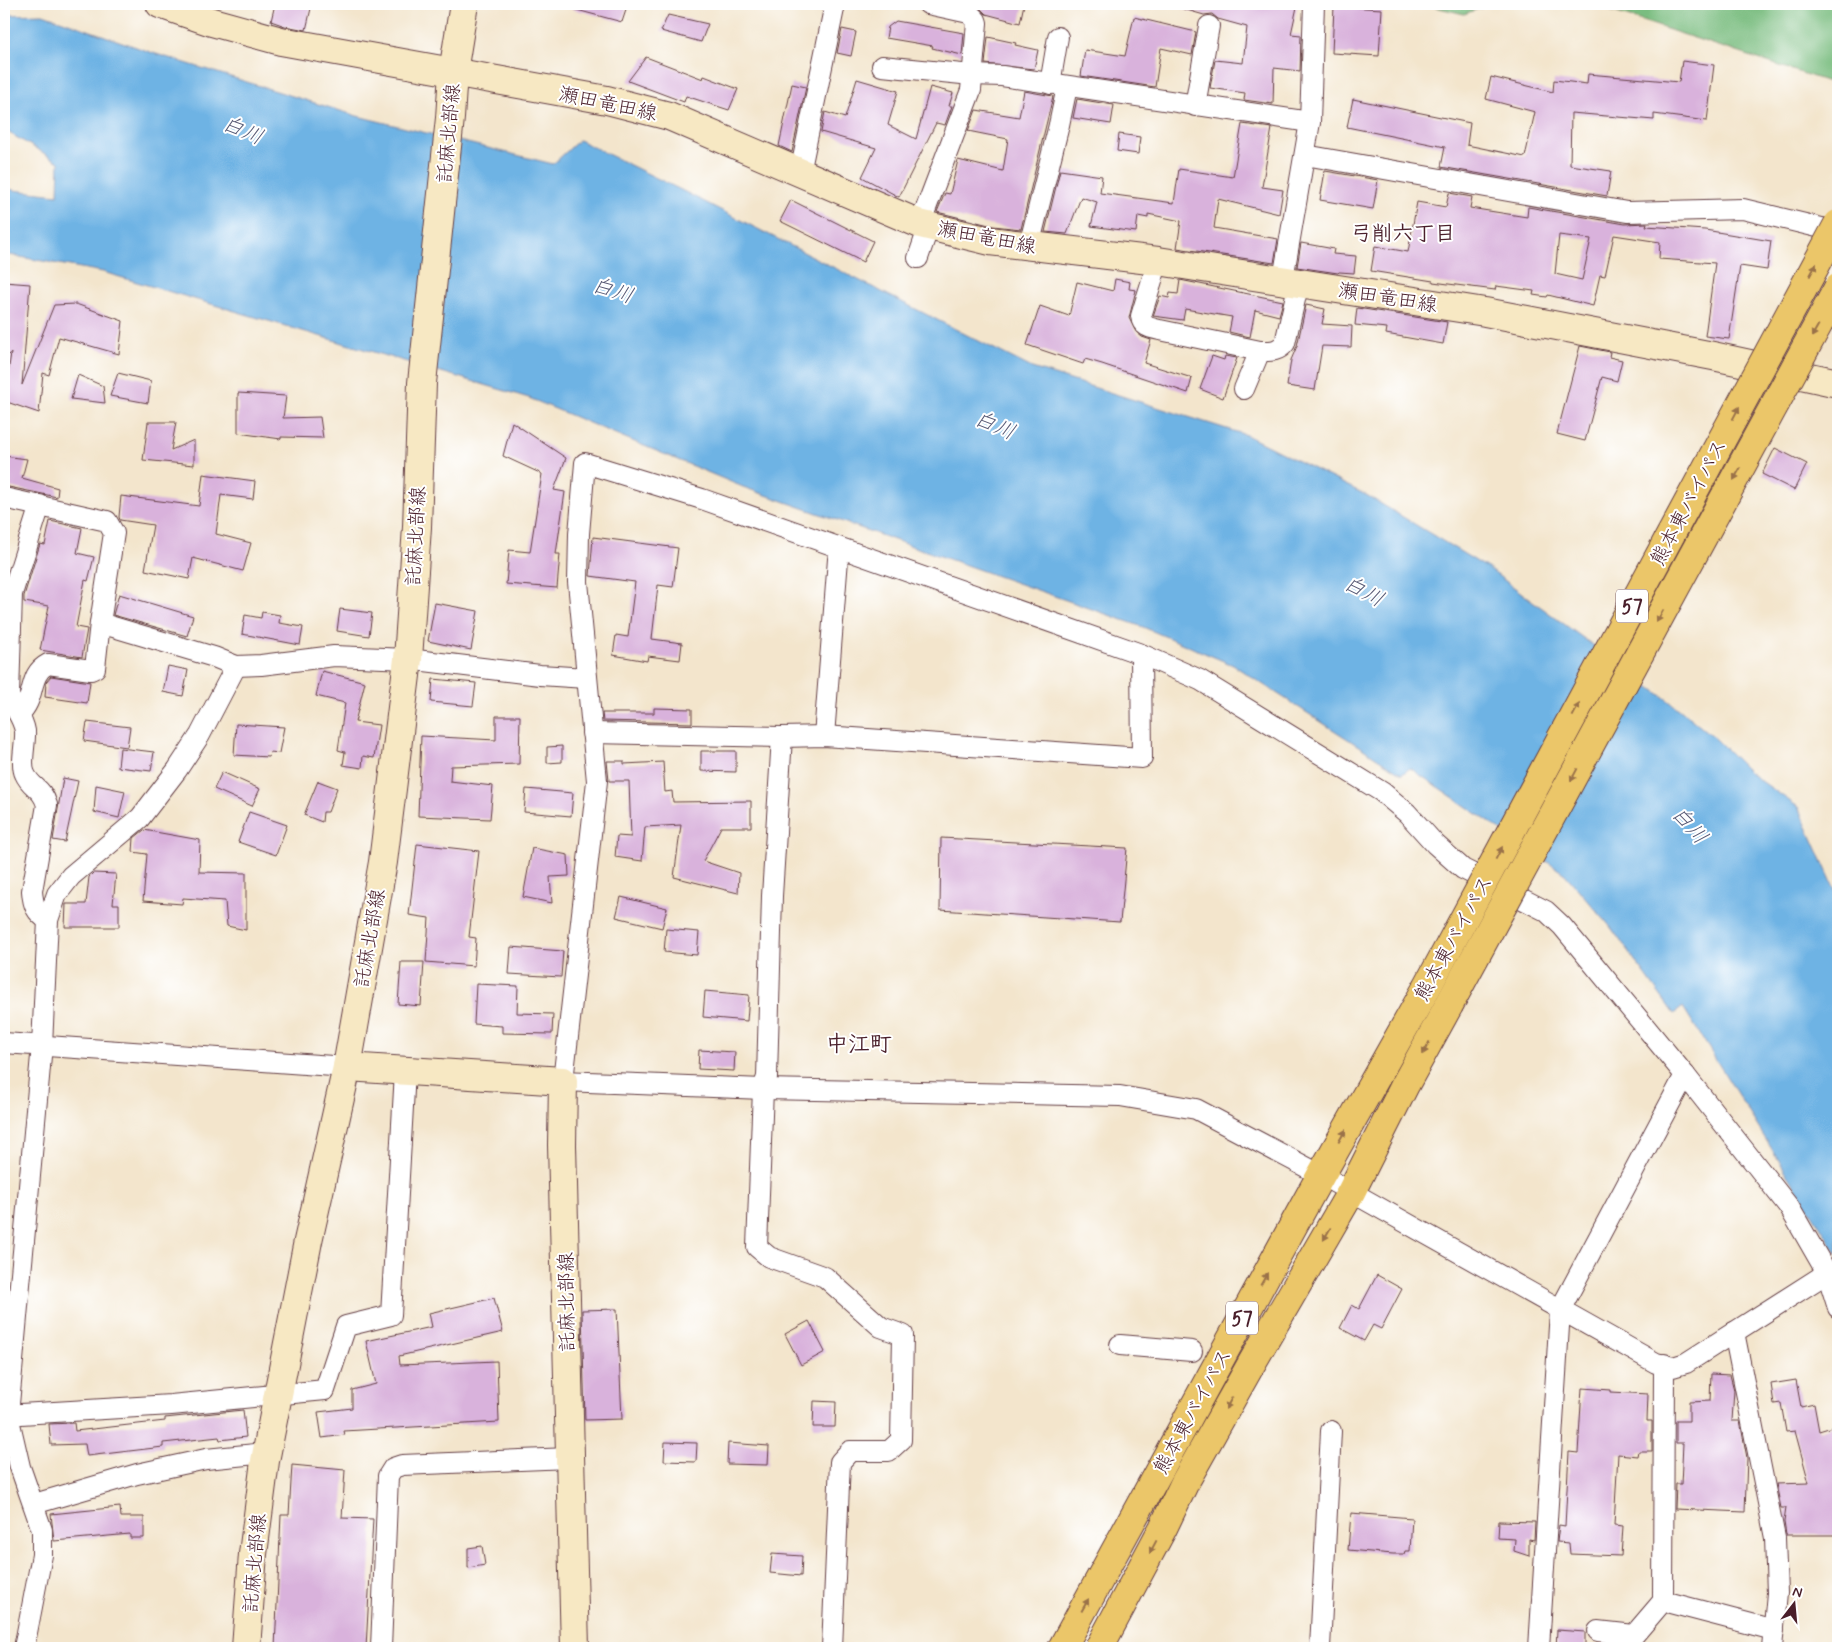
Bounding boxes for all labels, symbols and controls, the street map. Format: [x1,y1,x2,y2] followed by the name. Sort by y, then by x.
[556,81,659,128] street label: 瀬田竜田線
[432,82,467,184] street label: 託麻北部線
[218,110,267,152] water label: 白川
[935,216,1038,261] street label: 瀬田竜田線
[1351,220,1456,248] district label: 弓削六丁目
[1809,263,1817,278] one-way arrow
[588,271,637,311] water label: 白川
[1336,277,1439,320] street label: 瀬田竜田線
[1811,324,1819,338] one-way arrow
[970,405,1019,447] water label: 白川
[1732,406,1740,421] one-way arrow
[1645,435,1734,571] street label: 熊本東バイパス
[1733,467,1742,480] one-way arrow
[400,485,433,587] street label: 託麻北部線
[1338,570,1389,614] water label: 白川
[1616,590,1648,622] road number: 57
[1656,609,1664,624] one-way arrow
[1572,703,1580,718] one-way arrow
[1570,767,1578,782] one-way arrow
[1665,801,1714,851] water label: 白川
[1494,847,1503,860] one-way arrow
[1409,871,1500,1006] street label: 熊本東バイパス
[348,887,392,990] street label: 託麻北部線
[826,1031,892,1059] district label: 中江町
[1421,1041,1430,1055] one-way arrow
[1338,1130,1347,1143] one-way arrow
[1322,1227,1331,1240] one-way arrow
[553,1252,582,1352] street label: 託麻北部線
[1260,1271,1268,1286] one-way arrow
[1226,1302,1258,1335] road number: 57
[1148,1344,1239,1479] street label: 熊本東バイパス
[1225,1396,1233,1411] one-way arrow
[238,1512,273,1614] street label: 託麻北部線
[1149,1540,1158,1554] one-way arrow
[1770,1580,1820,1630] north arrow
[1790,1583,1804,1602] text: N
[1081,1598,1089,1613] one-way arrow

